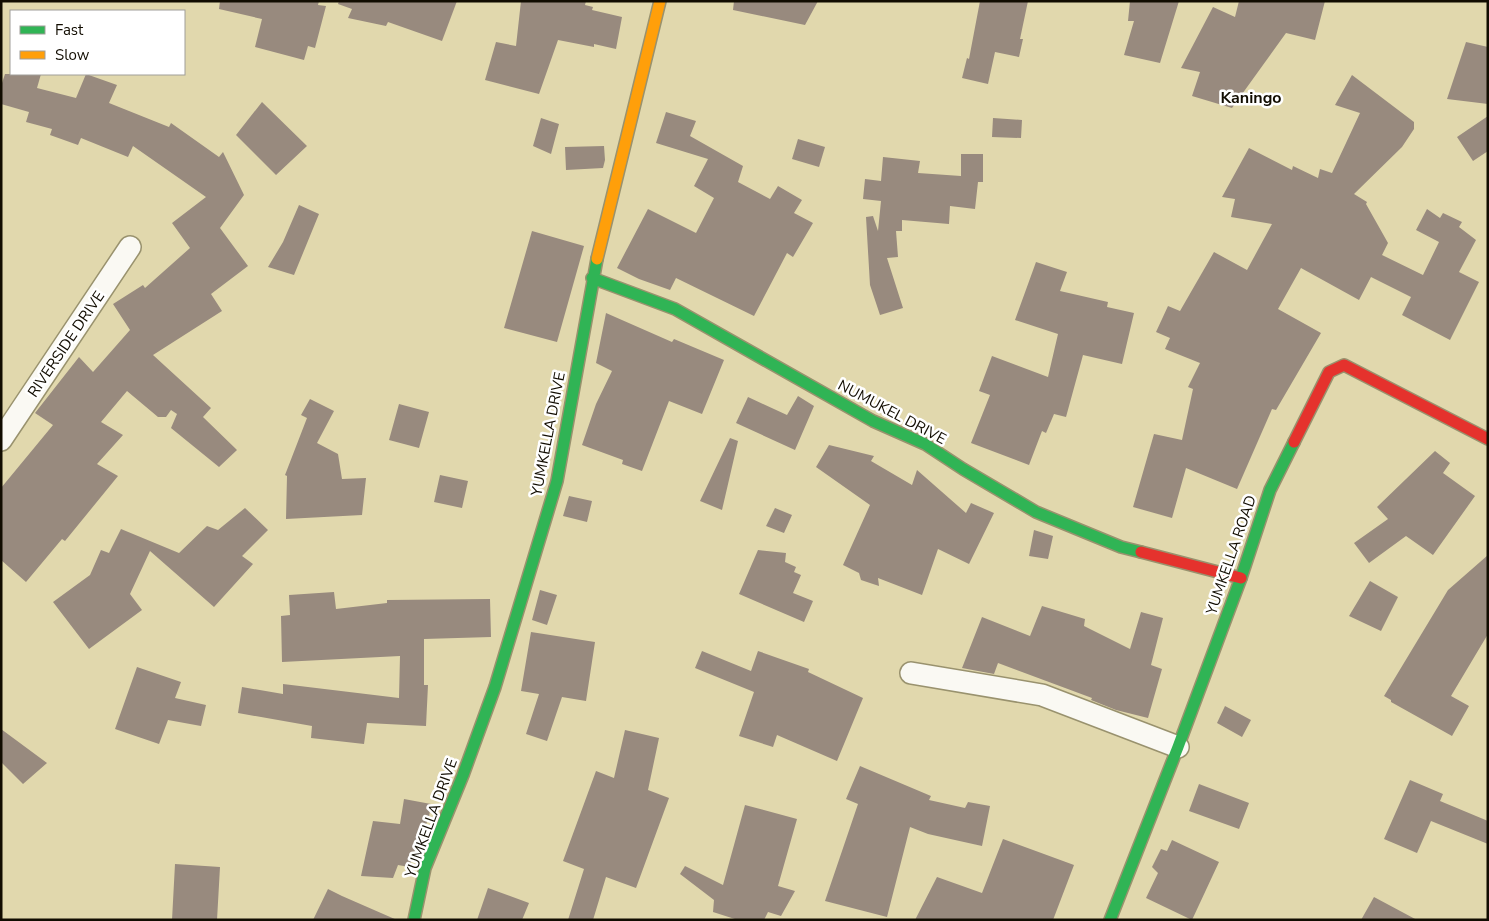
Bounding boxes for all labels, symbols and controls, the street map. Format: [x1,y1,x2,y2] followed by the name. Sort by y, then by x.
[10,10,185,75] legend
[55,20,84,40] text: Fast
[55,45,90,65] text: Slow
[1220,87,1282,109] district label: Kaningo
[23,287,109,401] street label: RIVERSIDE DRIVE
[526,370,570,499] street label: YUMKELLA DRIVE
[834,375,950,449] street label: NUMUKEL DRIVE
[1201,493,1261,618] street label: YUMKELLA ROAD
[400,756,462,881] street label: YUMKELLA DRIVE

